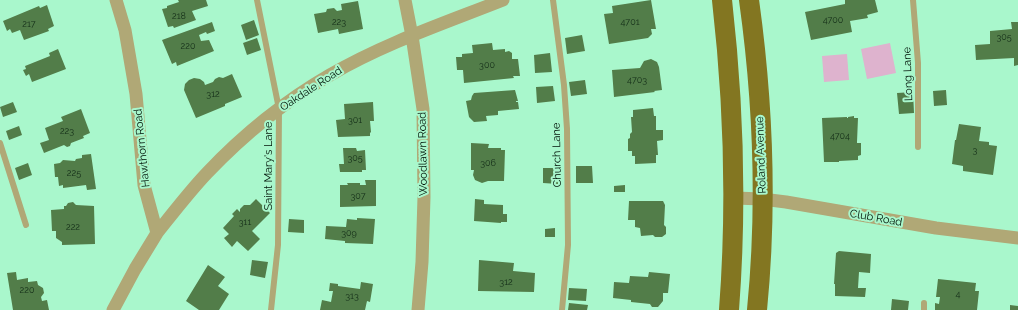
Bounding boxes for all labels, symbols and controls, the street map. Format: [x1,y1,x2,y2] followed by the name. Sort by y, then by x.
[172,11,186,21] house number: 218
[823,15,843,25] house number: 4700
[332,17,346,27] house number: 223
[620,17,640,27] house number: 4701
[22,19,36,29] house number: 217
[996,32,1012,42] house number: 305
[181,41,195,51] house number: 220
[900,47,916,101] street label: Long Lane
[479,60,495,70] house number: 300
[278,64,344,114] street label: Oakdale Road
[627,75,647,85] house number: 4703
[206,89,220,99] house number: 312
[131,108,153,188] street label: Hawthorn Road
[416,112,430,196] street label: Woodlawn Road
[348,115,362,125] house number: 301
[753,116,769,194] street label: Roland Avenue
[262,122,276,210] street label: Saint Mary's Lane
[550,123,564,187] street label: Church Lane
[60,126,74,136] house number: 223
[830,131,850,141] house number: 4704
[973,145,977,155] house number: 3
[347,153,363,163] house number: 305
[480,158,496,168] house number: 306
[67,168,81,178] house number: 225
[350,191,366,201] house number: 307
[849,207,903,229] street label: Club Road
[239,217,251,227] house number: 311
[66,222,80,232] house number: 222
[341,228,357,238] house number: 309
[499,277,513,287] house number: 312
[20,285,34,295] house number: 220
[956,289,960,299] house number: 4
[345,291,359,301] house number: 313

